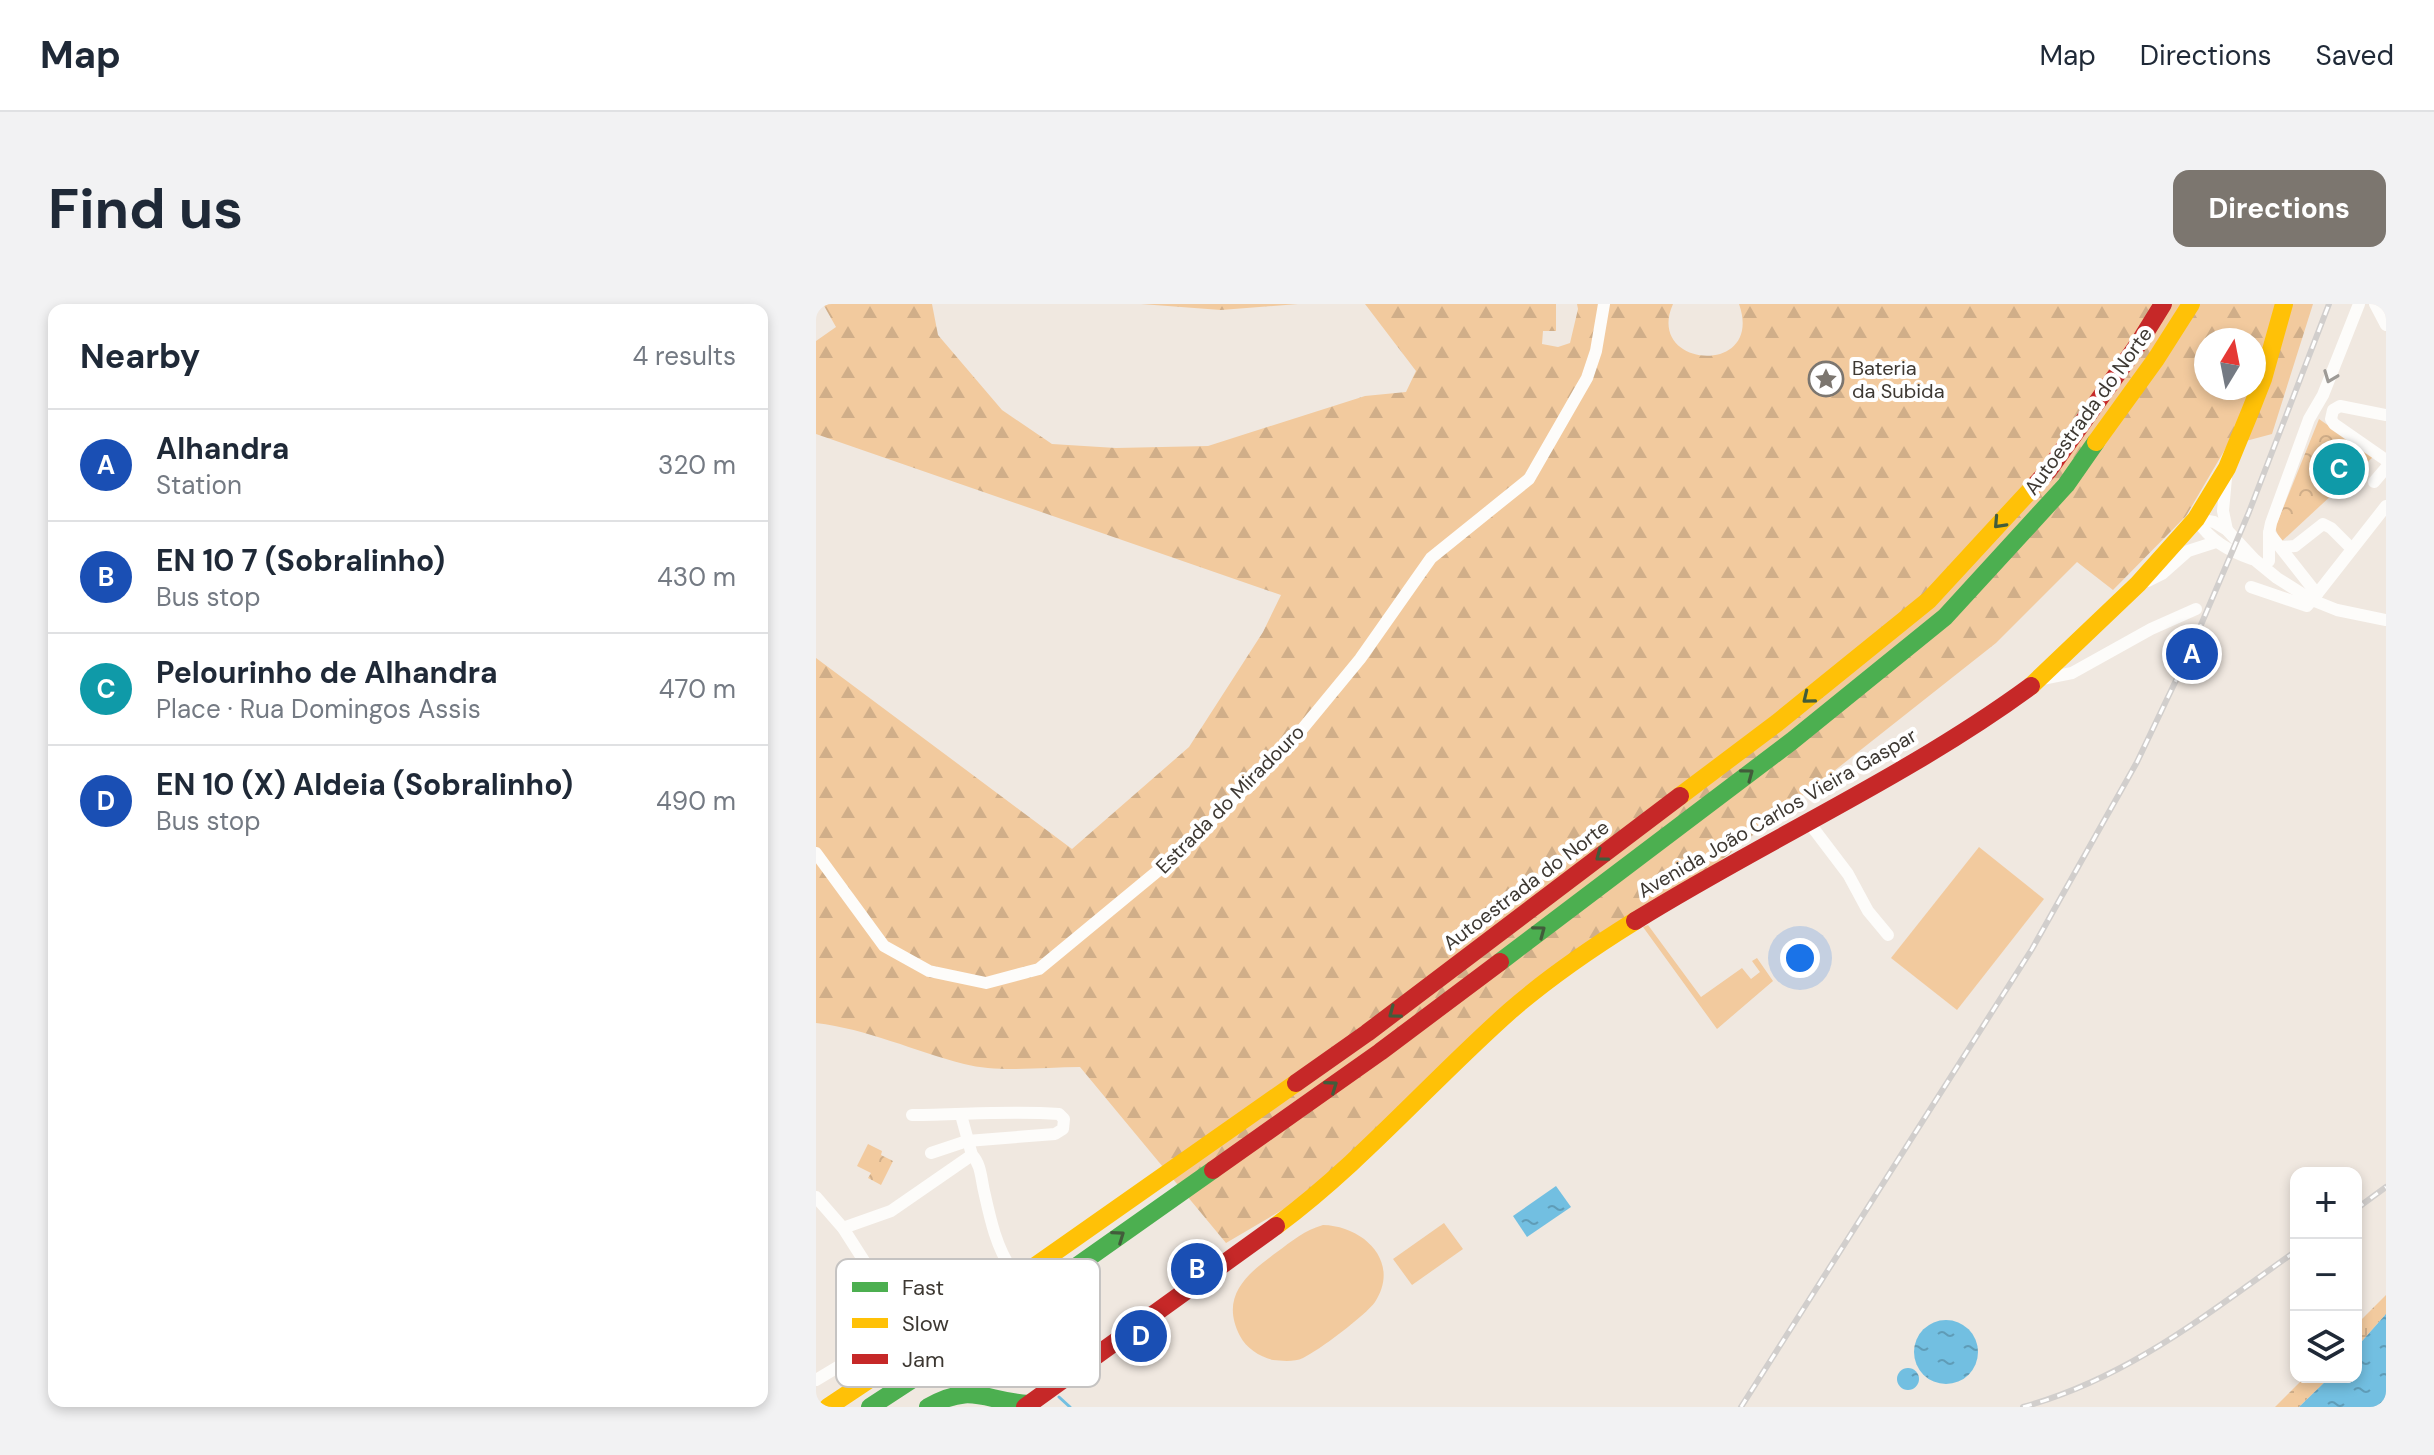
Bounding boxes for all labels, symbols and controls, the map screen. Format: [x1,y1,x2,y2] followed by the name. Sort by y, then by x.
[40,30,121,80] text: Map
[2039,37,2096,74] text: Map
[2140,37,2272,74] text: Directions
[2316,37,2394,74] text: Saved
[2173,170,2386,247] button: Directions
[48,172,243,245] text: Find us
[2018,322,2158,500] street label: Autoestrada do Norte
[2194,328,2266,400] north arrow
[80,334,200,379] text: Nearby
[632,339,736,373] text: 4 results
[1852,355,1945,404] place label: Bateria da Subida
[1807,360,1845,398] place icon: Bateria da Subida
[2323,369,2340,383] one-way arrow
[156,429,289,468] text: Alhandra
[2313,439,2365,499] pin: C
[97,448,115,482] text: A
[658,448,736,482] text: 320 m
[156,468,242,502] text: Station
[1994,514,2009,528] one-way arrow
[156,541,445,580] text: EN 10 7 (Sobralinho)
[98,560,114,594] text: B
[657,560,736,594] text: 430 m
[156,580,261,614] text: Bus stop
[2166,624,2218,684] pin: A
[156,653,498,692] text: Pelourinho de Alhandra
[96,672,116,706] text: C
[659,672,736,706] text: 470 m
[1803,688,1817,703] one-way arrow
[156,692,481,726] text: Place · Rua Domingos Assis
[1150,719,1310,879] street label: Estrada do Miradouro
[1633,722,1921,904] street label: Avenida João Carlos Vieira Gaspar
[156,765,573,804] text: EN 10 (X) Aldeia (Sobralinho)
[1739,770,1754,784] one-way arrow
[97,784,115,818] text: D
[656,784,736,818] text: 490 m
[156,804,261,838] text: Bus stop
[1438,814,1614,956] street label: Autoestrada do Norte
[1595,846,1610,860] one-way arrow
[1532,927,1546,941] one-way arrow
[1780,938,1820,978] your location
[1388,1003,1403,1017] one-way arrow
[1323,1081,1337,1096] one-way arrow
[2290,1167,2362,1383] map controls
[2290,1167,2362,1239] button: +
[1111,1231,1125,1246] one-way arrow
[1171,1239,1223,1299] pin: B
[2290,1239,2362,1311] button: −
[836,1259,1100,1387] legend
[902,1273,944,1302] text: Fast
[1115,1306,1167,1366] pin: D
[902,1309,949,1338] text: Slow
[2290,1311,2362,1383] button: layers
[902,1345,945,1374] text: Jam

